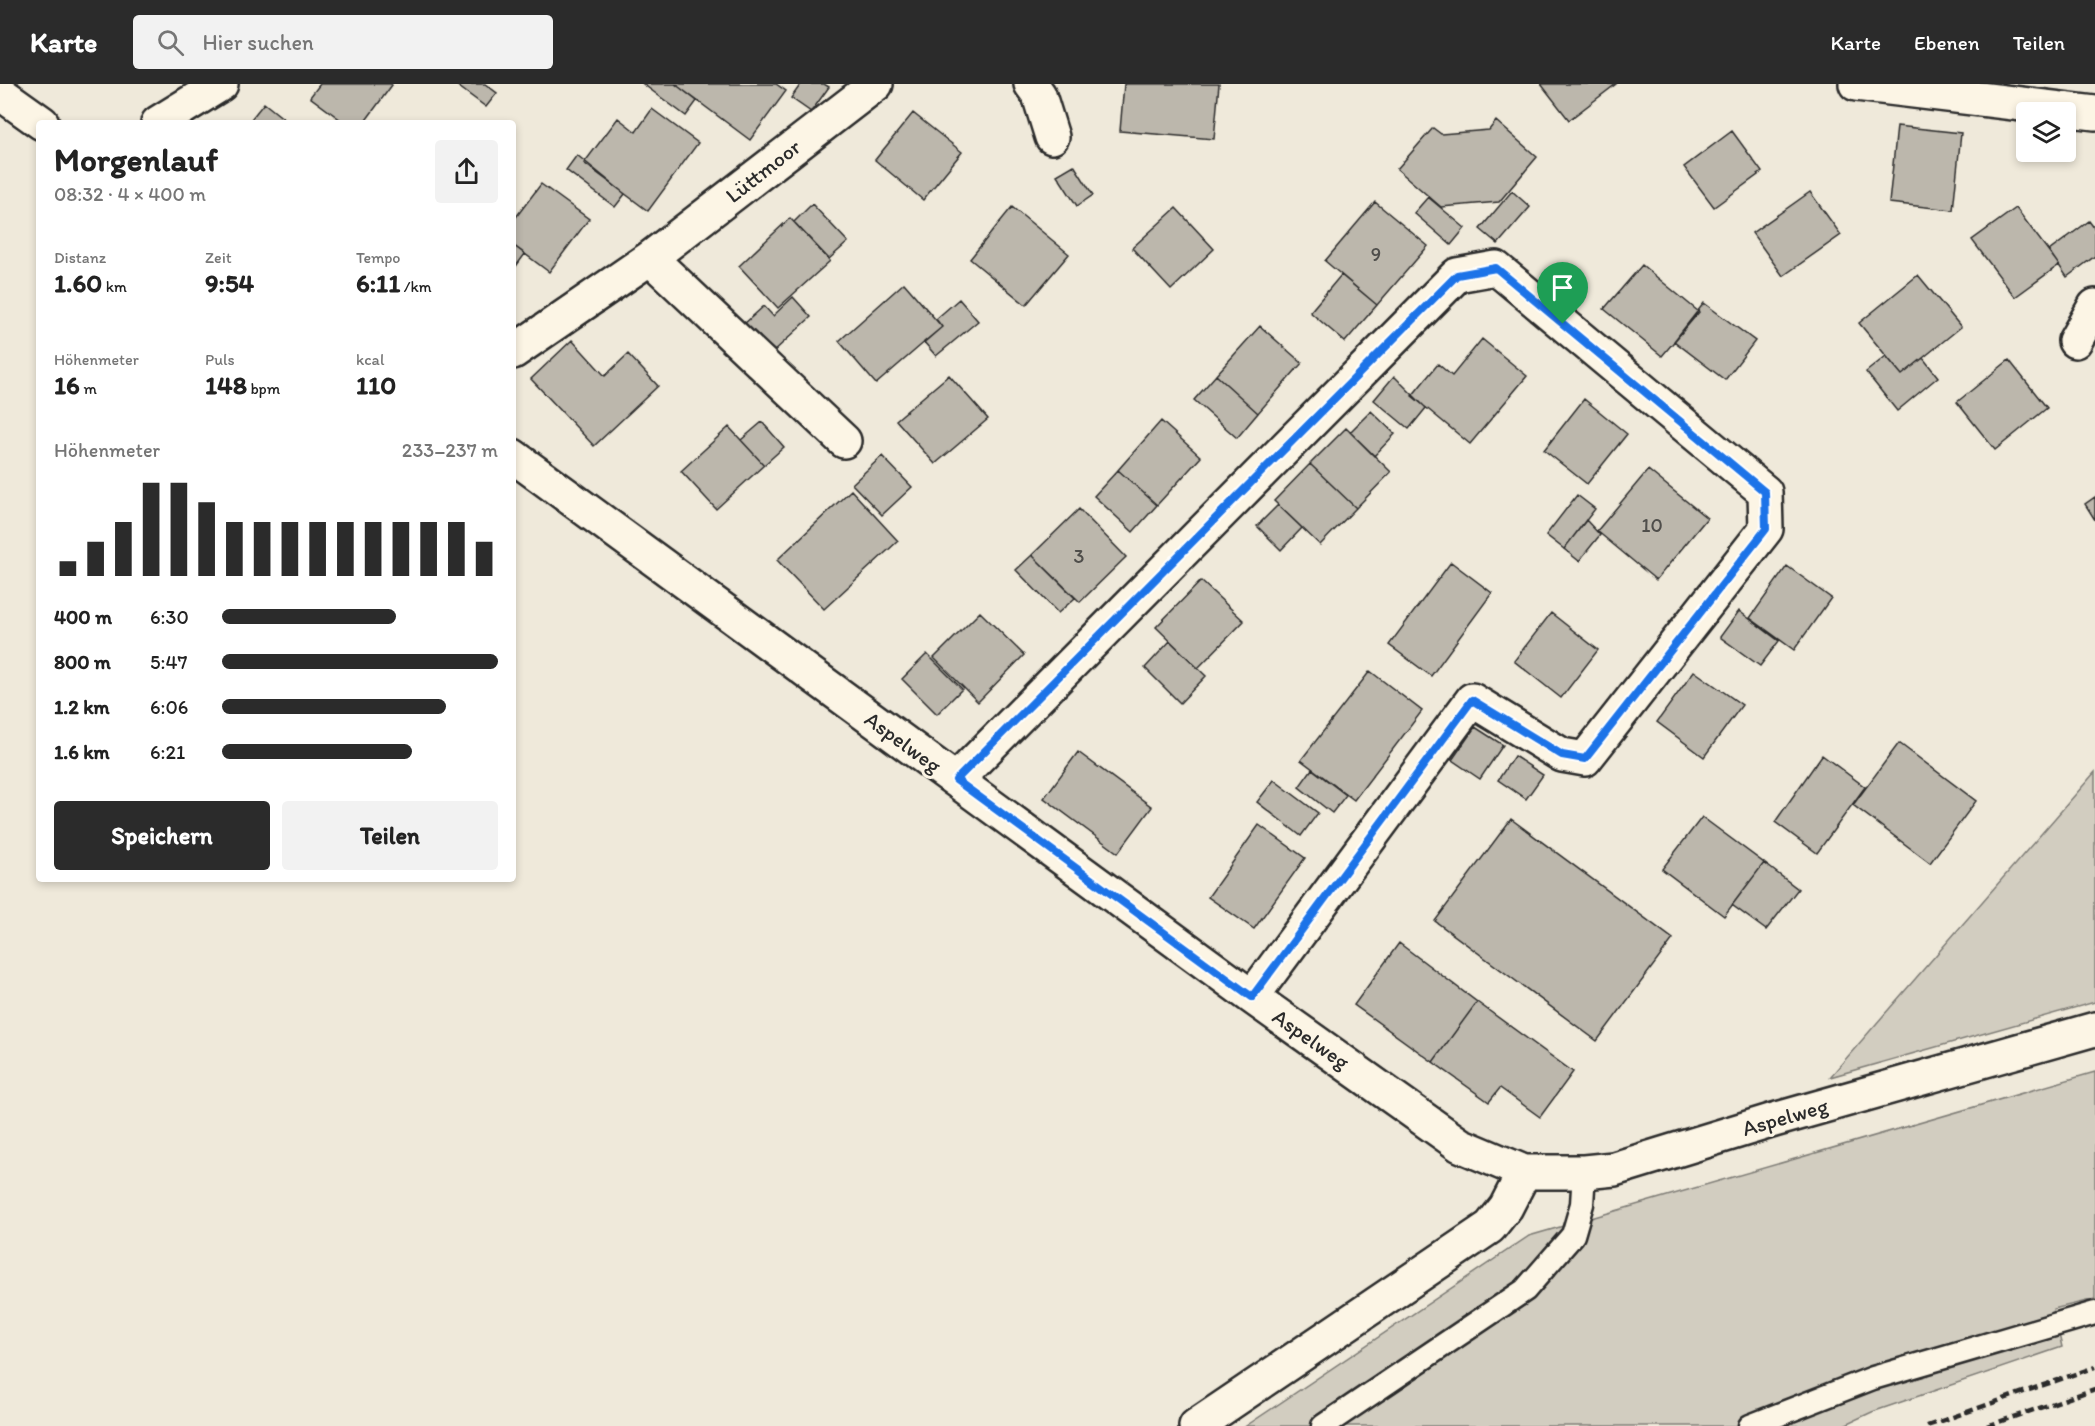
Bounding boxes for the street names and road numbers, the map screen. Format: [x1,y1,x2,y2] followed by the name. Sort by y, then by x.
[720,133,806,209] street label: Lüttmoor
[859,705,947,779] street label: Aspelweg
[1267,1003,1355,1076] street label: Aspelweg
[1739,1092,1832,1142] street label: Aspelweg

